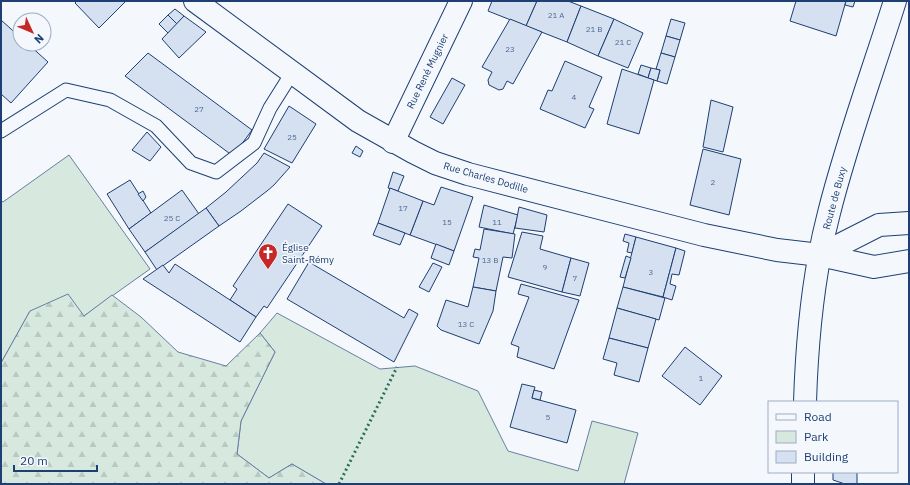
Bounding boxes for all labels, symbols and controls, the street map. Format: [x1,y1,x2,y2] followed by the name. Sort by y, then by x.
[548,10,564,20] house number: 21 A
[12,12,52,52] north arrow
[586,24,602,34] house number: 21 B
[31,31,47,47] text: N
[404,31,451,111] street label: Rue René Mugnier
[615,37,631,47] house number: 21 C
[505,44,515,54] house number: 23
[572,92,577,102] house number: 4
[194,104,204,114] house number: 27
[287,132,297,142] house number: 25
[442,159,530,196] street label: Rue Charles Dodille
[820,165,849,231] street label: Route de Buxy
[711,177,716,187] house number: 2
[398,203,408,213] house number: 17
[164,213,180,223] house number: 25 C
[442,217,452,227] house number: 15
[492,217,502,227] house number: 11
[282,241,334,266] place label: Église Saint-Rémy
[257,242,279,270] church icon: Église Saint-Rémy
[482,255,498,265] house number: 13 B
[543,262,548,272] house number: 9
[649,267,654,277] house number: 3
[573,273,578,283] house number: 7
[458,319,474,329] house number: 13 C
[699,373,704,383] house number: 1
[768,401,898,473] legend
[804,409,832,424] text: Road
[546,412,551,422] house number: 5
[804,429,829,444] text: Park
[14,447,97,473] scale bar
[804,449,849,464] text: Building
[20,453,48,468] text: 20 m

